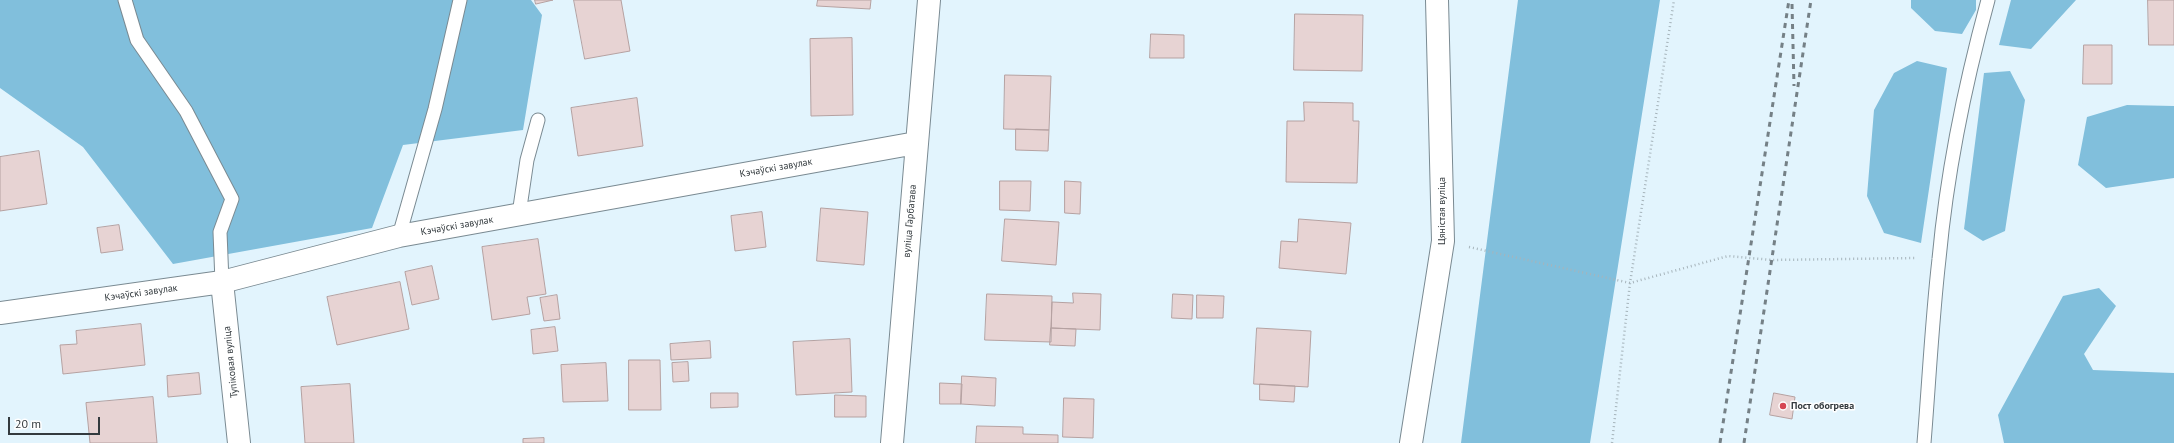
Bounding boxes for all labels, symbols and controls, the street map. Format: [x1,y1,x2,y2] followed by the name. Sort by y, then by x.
[739,156,813,180] street label: Кэчаўскі завулак
[1436,177,1448,245] street label: Цяністая вуліца
[901,184,919,258] street label: вуліца Гарбатава
[420,214,494,238] street label: Кэчаўскі завулак
[104,282,178,304] street label: Кэчаўскі завулак
[221,326,241,398] street label: Тупіковая вуліца
[1791,400,1854,412] place label: Пост обогрева
[1778,401,1788,411] marker: Пост обогрева
[10,409,102,435] scale bar
[15,416,41,431] text: 20 m

